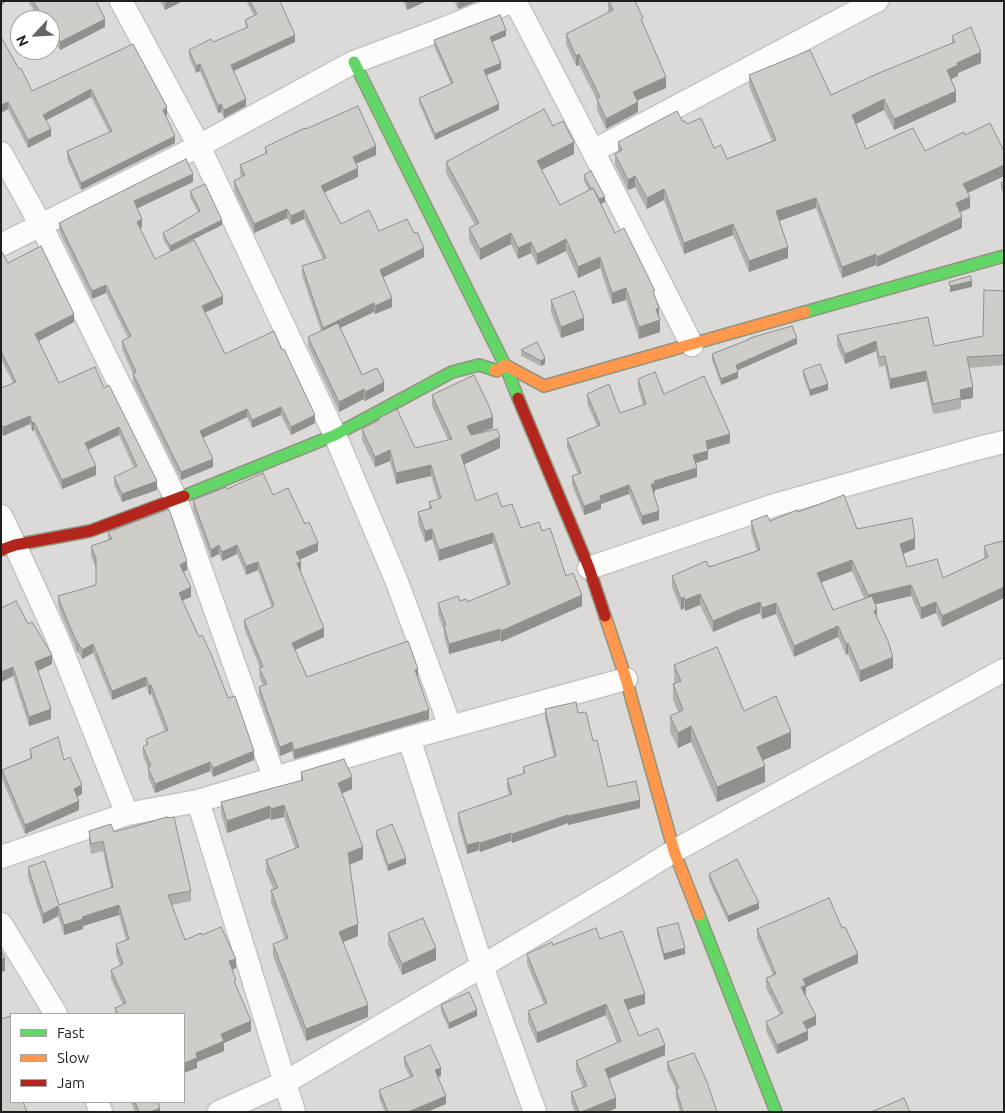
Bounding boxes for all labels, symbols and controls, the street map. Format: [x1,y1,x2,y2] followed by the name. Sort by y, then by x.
[10,10,60,60] north arrow
[13,33,32,49] text: N
[10,1013,185,1103] legend
[57,1024,84,1041] text: Fast
[57,1049,89,1066] text: Slow
[57,1074,85,1091] text: Jam

